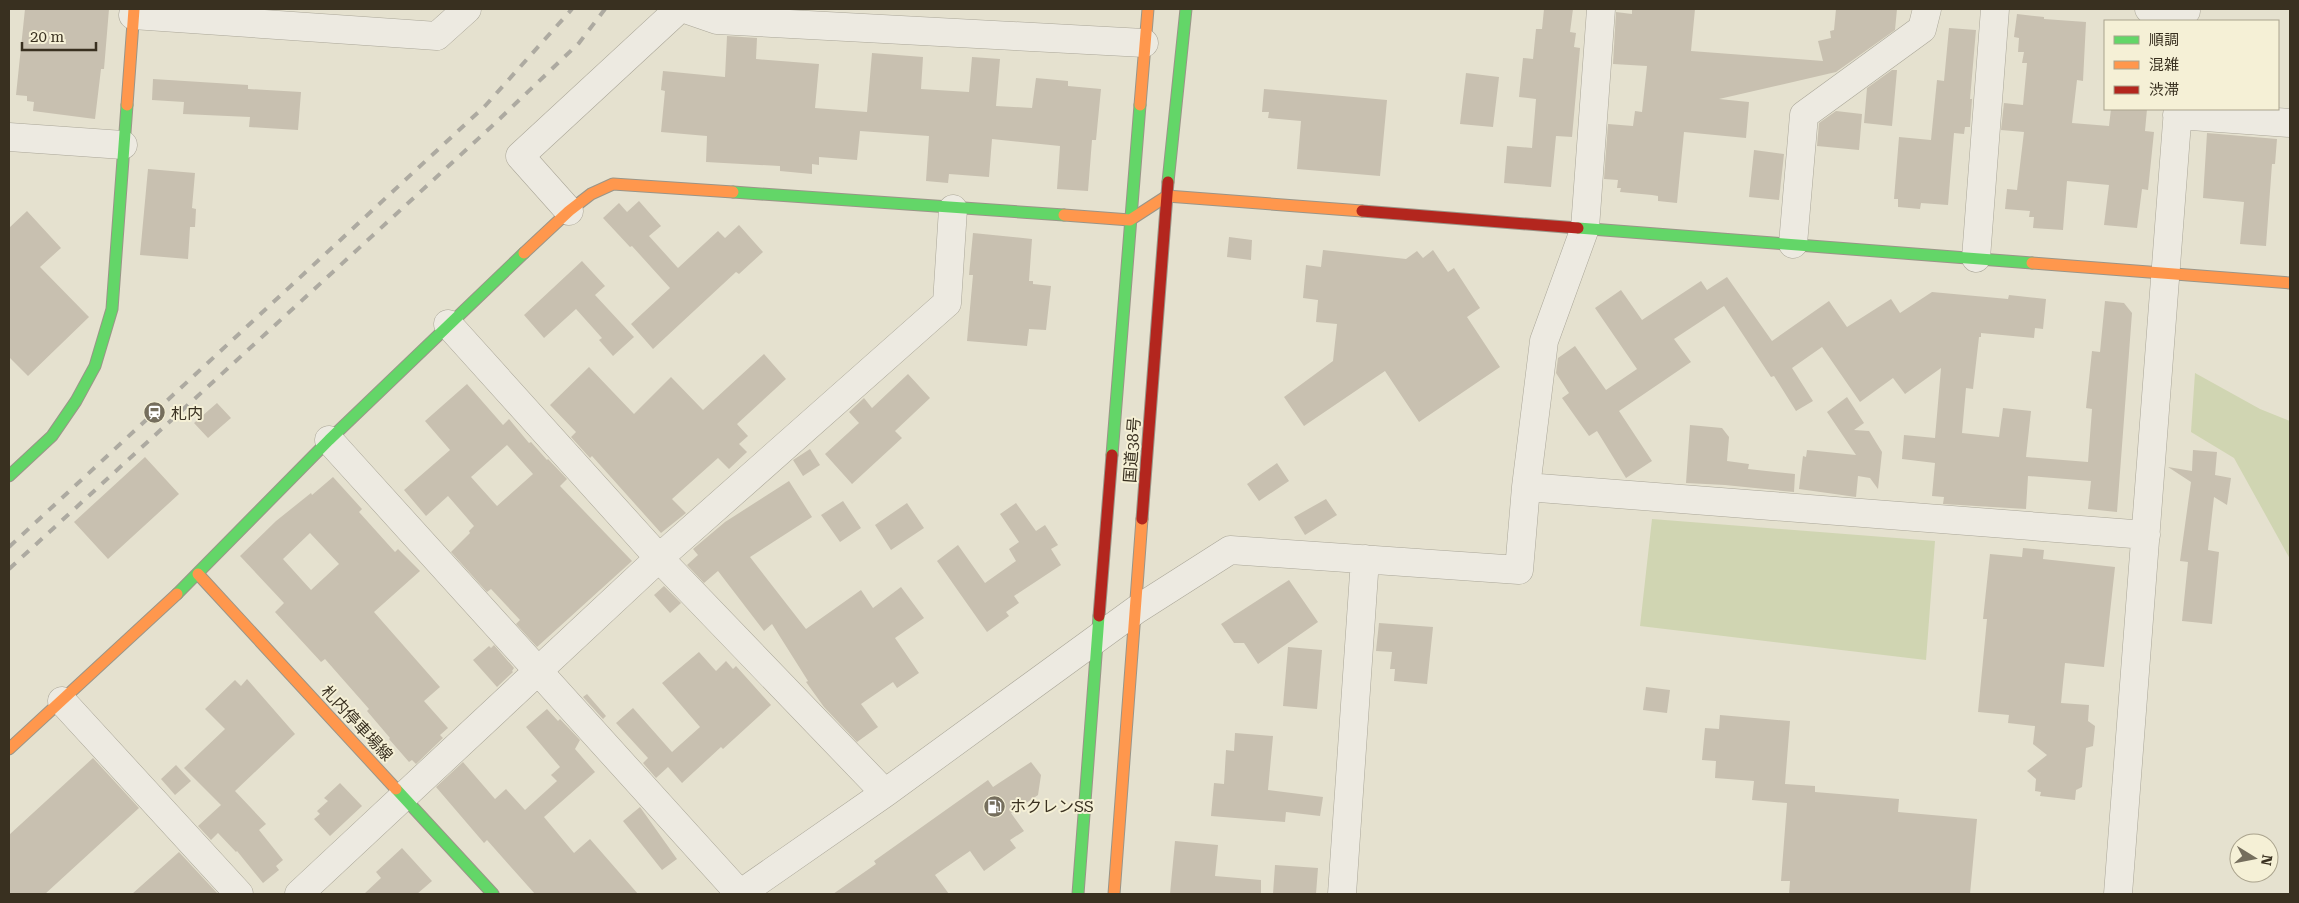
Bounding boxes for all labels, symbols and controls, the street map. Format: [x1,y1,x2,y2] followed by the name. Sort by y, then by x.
[22,20,96,52] scale bar
[2104,20,2279,110] legend
[30,28,65,46] text: 20 m
[2149,31,2179,49] text: 順調
[2149,56,2179,74] text: 混雑
[2149,81,2179,99] text: 渋滞
[143,401,167,425] station icon: 札内
[171,404,203,423] place label: 札内
[1120,416,1144,484] street label: 国道38号
[317,681,397,765] street label: 札内停車場線
[982,794,1006,818] fuel station icon: ホクレンSS
[1010,797,1094,816] place label: ホクレンSS
[2229,833,2279,883] north arrow
[2258,854,2276,867] text: N

